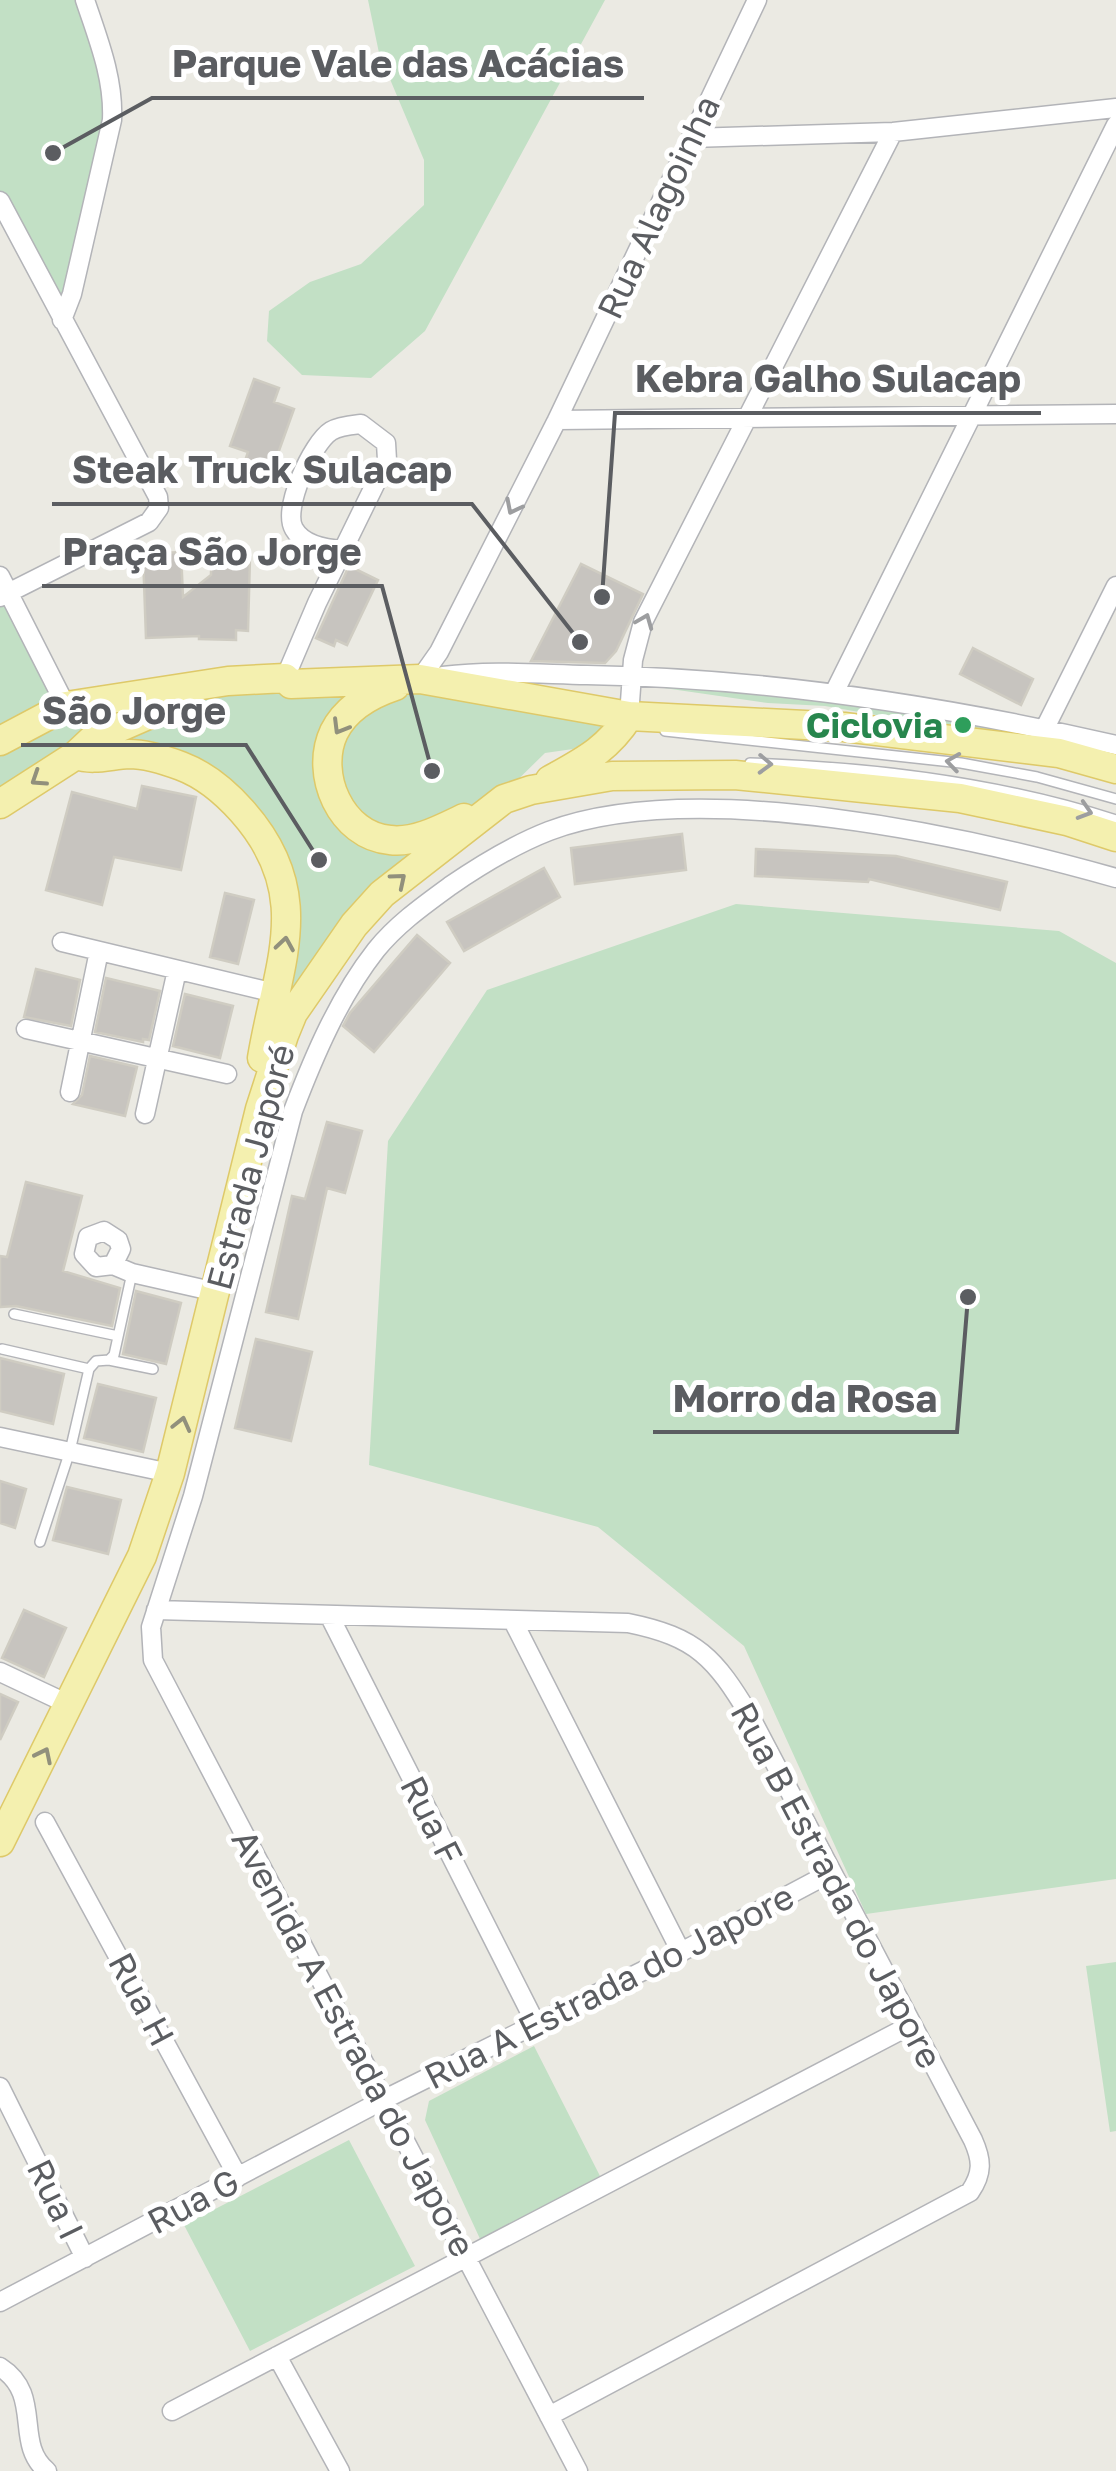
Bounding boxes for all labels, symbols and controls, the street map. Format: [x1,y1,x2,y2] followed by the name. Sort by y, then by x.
[152,30,644,98] callout: Parque Vale das Acácias
[172,40,624,85] text: Parque Vale das Acácias
[588,89,728,325] street label: Rua Alagoinha
[615,345,1041,413] callout: Kebra Galho Sulacap
[635,355,1021,400] text: Kebra Galho Sulacap
[52,436,472,504] callout: Steak Truck Sulacap
[72,446,452,491] text: Steak Truck Sulacap
[505,497,525,515] one-way arrow
[42,518,382,586] callout: Praça São Jorge
[62,528,362,574] text: Praça São Jorge
[633,613,653,631] one-way arrow
[21,677,246,745] callout: São Jorge
[42,687,226,733] text: São Jorge
[806,704,943,746] place label: Ciclovia
[952,714,974,736] marker: Ciclovia
[333,717,352,735] one-way arrow
[945,752,961,773] one-way arrow
[757,753,773,774] one-way arrow
[31,767,49,786] one-way arrow
[1076,799,1093,820] one-way arrow
[388,874,406,892] one-way arrow
[273,936,294,952] one-way arrow
[197,1040,303,1294] street label: Estrada Japoré
[653,1364,957,1432] callout: Morro da Rosa
[673,1375,937,1420] text: Morro da Rosa
[171,1416,192,1433] one-way arrow
[723,1695,951,2075] street label: Rua B Estrada do Japore
[31,1747,51,1765] one-way arrow
[392,1769,472,1871] street label: Rua F
[223,1822,485,2264] street label: Avenida A Estrada do Japore
[417,1875,801,2097] street label: Rua A Estrada do Japore
[100,1945,184,2053] street label: Rua H
[19,2152,93,2246] street label: Rua I
[140,2160,246,2242] street label: Rua G

